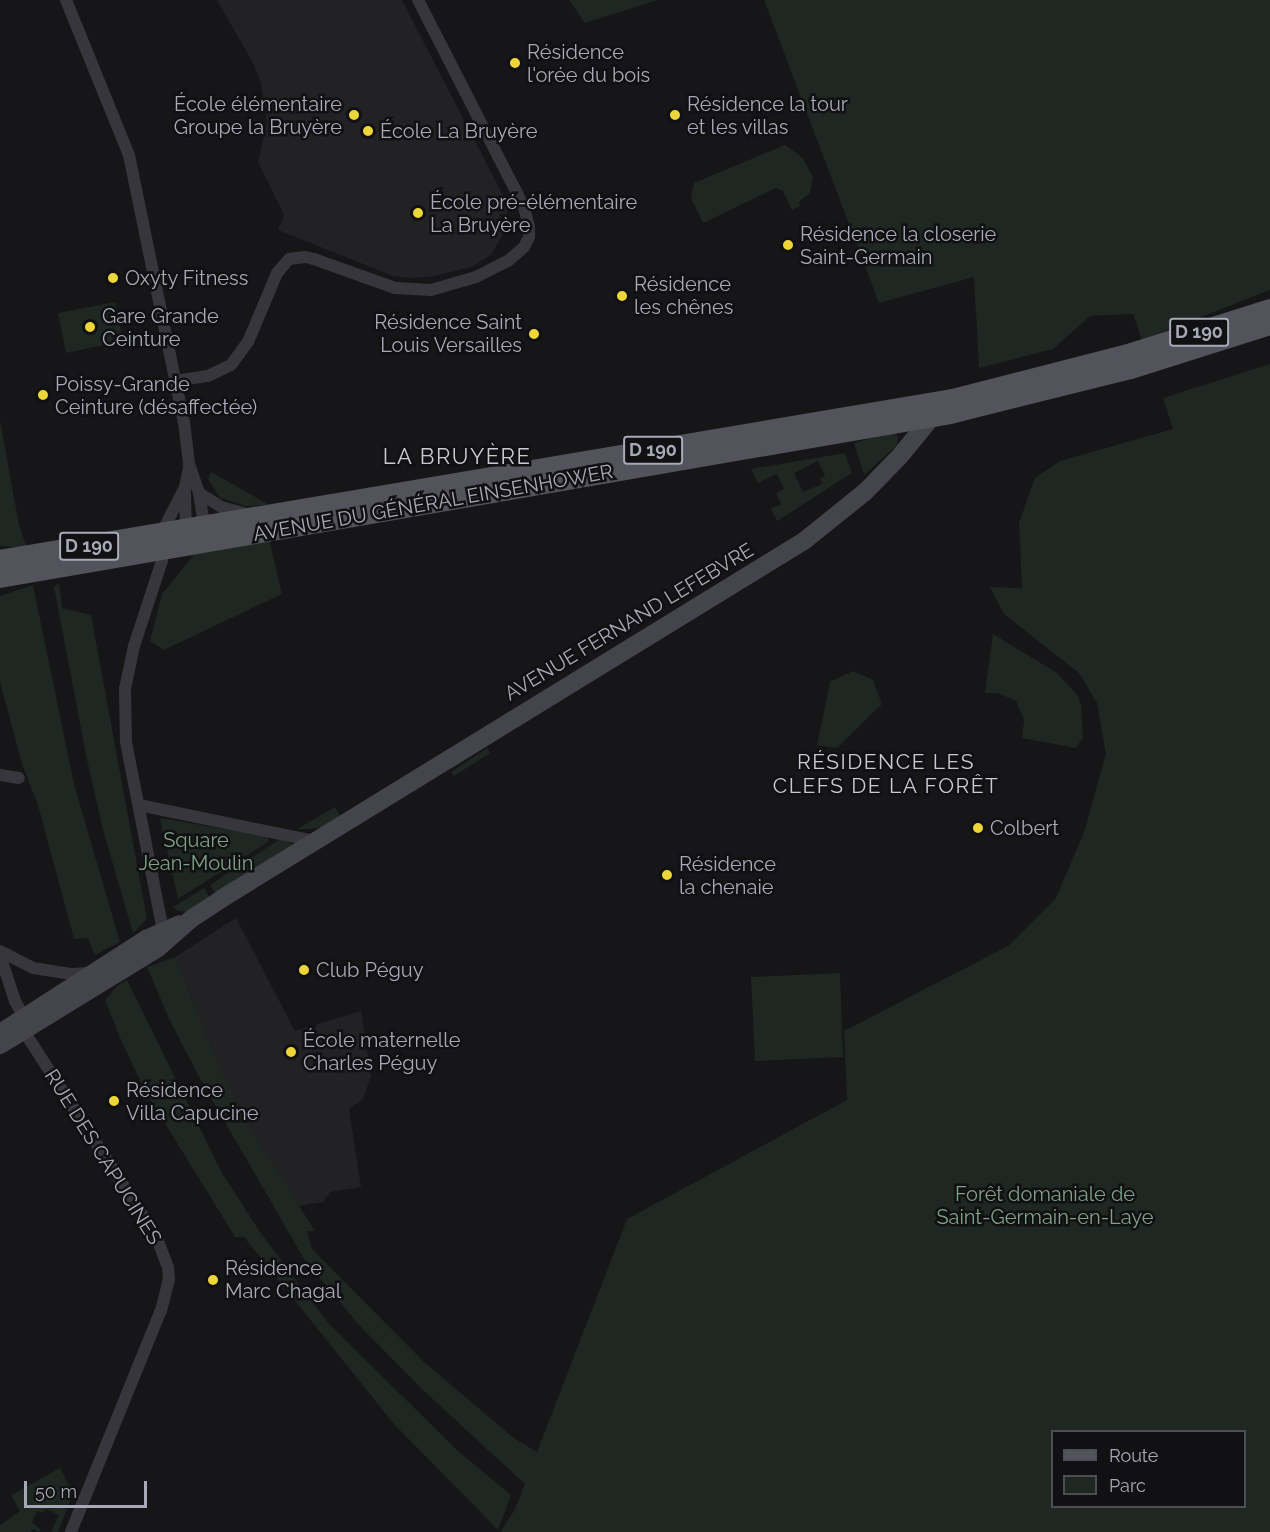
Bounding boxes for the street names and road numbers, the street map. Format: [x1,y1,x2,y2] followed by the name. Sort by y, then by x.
[1169,317,1229,347] road number: D 190
[623,435,683,465] road number: D 190
[251,459,615,547] street label: AVENUE DU GÉNÉRAL EINSENHOWER
[59,531,119,561] road number: D 190
[500,538,758,706] street label: AVENUE FERNAND LEFEBVRE
[39,1065,167,1249] street label: RUE DES CAPUCINES

